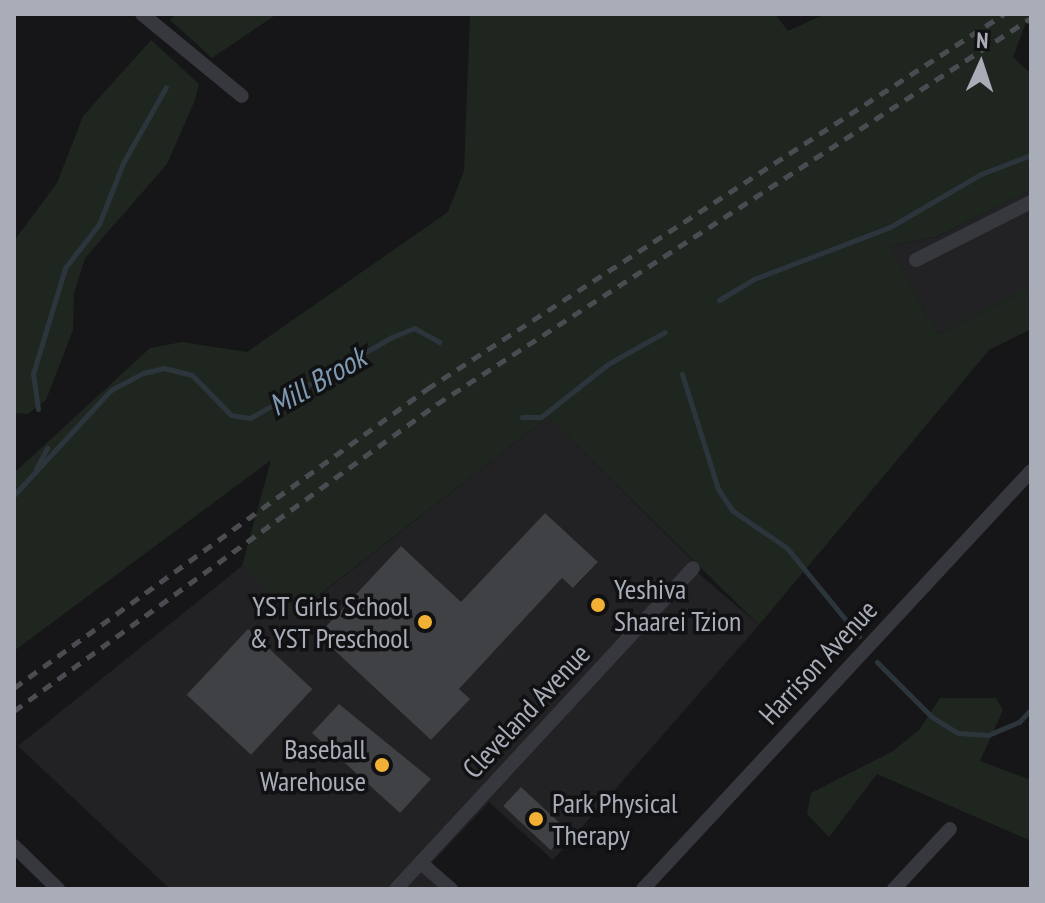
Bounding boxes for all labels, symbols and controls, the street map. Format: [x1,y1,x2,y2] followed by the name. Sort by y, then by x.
[941,24,1021,104] north arrow
[976,26,989,54] text: N
[262,339,372,423] water label: Mill Brook
[614,572,742,638] place label: Yeshiva Shaarei Tzion
[248,589,409,655] place label: YST Girls School & YST Preschool
[752,593,884,731] street label: Harrison Avenue
[589,596,607,614] marker: Yeshiva Shaarei Tzion
[416,613,434,631] marker: YST Girls School & YST Preschool
[455,637,597,785] street label: Cleveland Avenue
[260,732,366,798] place label: Baseball Warehouse
[373,756,391,774] marker: Baseball Warehouse
[552,786,678,852] place label: Park Physical Therapy
[527,810,545,828] marker: Park Physical Therapy

